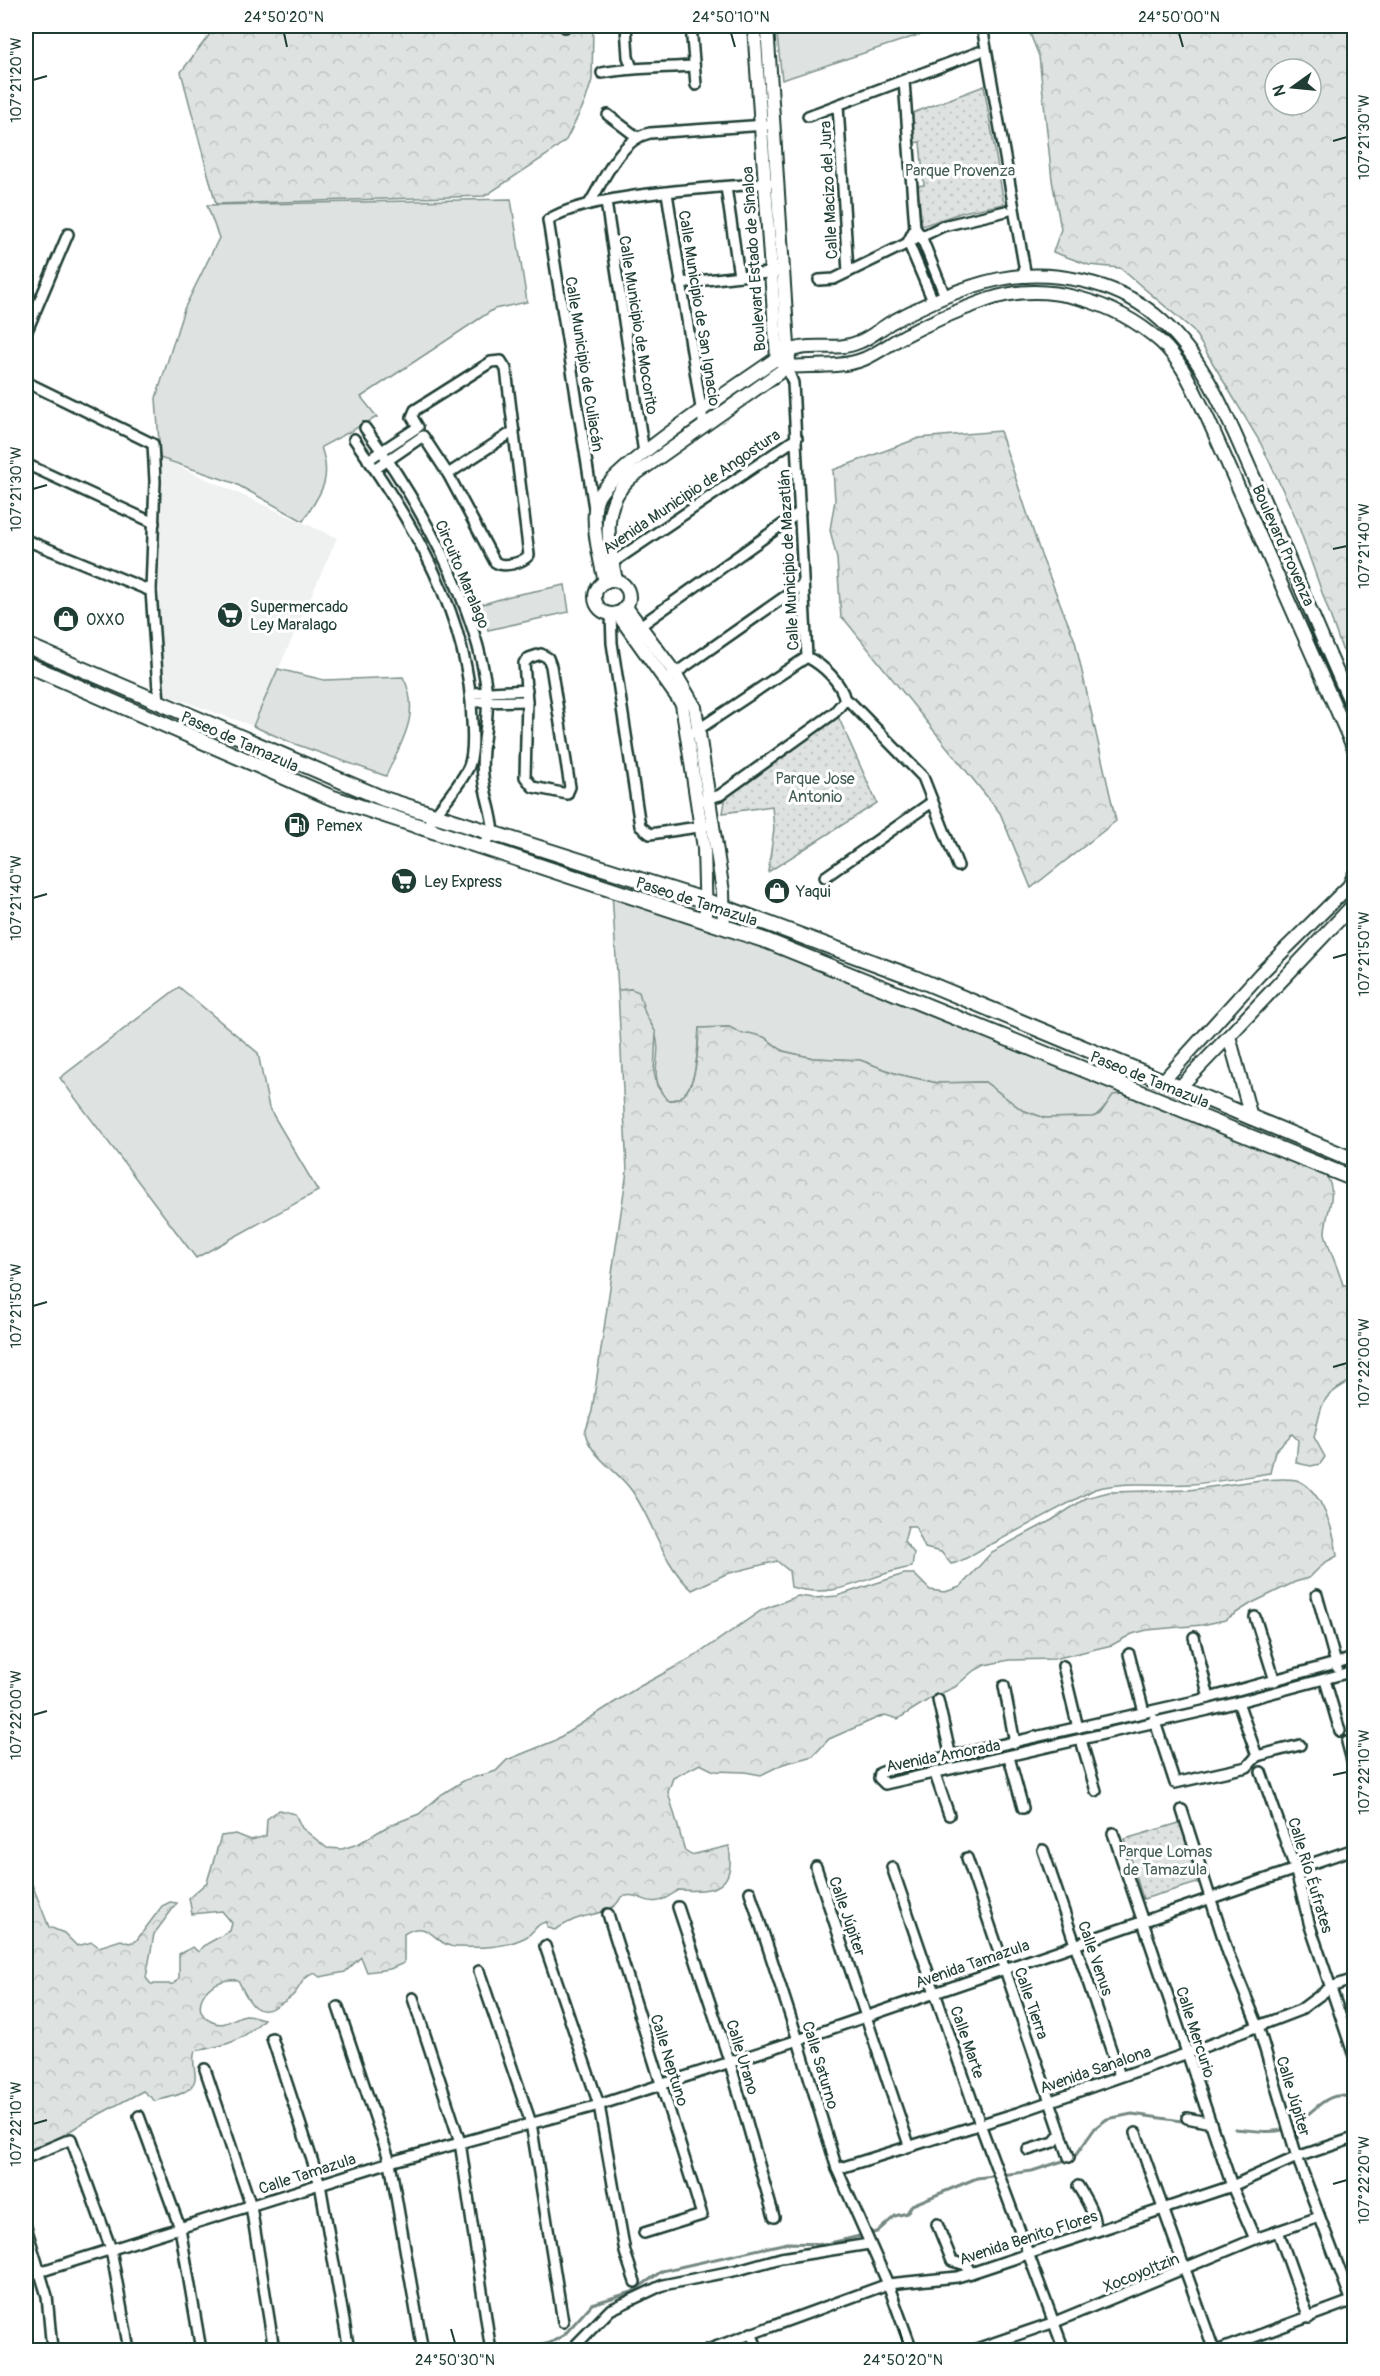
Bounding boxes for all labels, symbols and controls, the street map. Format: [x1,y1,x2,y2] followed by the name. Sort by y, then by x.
[244,8,324,27] text: 24°50'20"N
[692,8,770,27] text: 24°50'10"N
[1138,8,1220,27] text: 24°50'00"N
[7,37,26,123] text: 107°21'20"W
[1263,57,1323,117] north arrow
[1268,83,1291,98] text: N
[1355,94,1374,180] text: 107°21'30"W
[815,120,843,260] street label: Calle Macizo del Jura
[905,161,1015,181] park label: Parque Provenza
[738,166,770,352] street label: Boulevard Estado de Sinaloa
[674,209,724,408] street label: Calle Municipio de San Ignacio
[614,234,662,417] street label: Calle Municipio de Mocorito
[560,275,608,453] street label: Calle Municipio de Culiacán
[599,425,784,559] street label: Avenida Municipio de Angostura
[7,446,26,532] text: 107°21'30"W
[774,469,804,651] street label: Calle Municipio de Mazatlán
[1247,482,1319,609] street label: Boulevard Provenza
[1355,503,1374,589] text: 107°21'40"W
[430,517,494,632] street label: Circuito Maralago
[250,597,348,635] place label: Supermercado Ley Maralago
[215,600,245,630] supermarket icon: Supermercado Ley Maralago
[51,604,81,634] shop icon: OXXO
[86,610,124,630] place label: OXXO
[178,707,302,777] street label: Paseo de Tamazula
[775,769,855,807] park label: Parque Jose Antonio
[282,810,312,840] fuel station icon: Pemex
[316,816,363,836] place label: Pemex
[7,855,26,941] text: 107°21'40"W
[389,866,419,896] supermarket icon: Ley Express
[424,872,502,892] place label: Ley Express
[633,873,760,931] street label: Paseo de Tamazula
[762,876,792,906] shop icon: Yaqui
[795,882,831,902] place label: Yaqui
[1355,911,1374,997] text: 107°21'50"W
[1087,1047,1212,1113] street label: Paseo de Tamazula
[7,1263,26,1349] text: 107°21'50"W
[1355,1318,1374,1408] text: 107°22'00"W
[7,1670,26,1760] text: 107°22'00"W
[1355,1729,1374,1815] text: 107°22'10"W
[884,1735,1002,1777] street label: Avenida Amorada
[1283,1815,1337,1935] street label: Calle Río Éufrates
[1118,1842,1212,1880] park label: Parque Lomas de Tamazula
[824,1874,870,1959] street label: Calle Júpiter
[1073,1918,1117,1998] street label: Calle Venus
[913,1935,1032,1993] street label: Avenida Tamazula
[1009,1965,1053,2042] street label: Calle Tierra
[1171,1984,1219,2081] street label: Calle Mercurio
[945,2003,989,2081] street label: Calle Marte
[646,2012,693,2109] street label: Calle Neptuno
[721,2017,763,2098] street label: Calle Urano
[797,2019,843,2112] street label: Calle Saturno
[1037,2042,1154,2098] street label: Avenida Sanalona
[1271,2054,1315,2139] street label: Calle Júpiter
[7,2081,26,2167] text: 107°22'10"W
[1355,2136,1374,2224] text: 107°22'20"W
[256,2149,358,2199] street label: Calle Tamazula
[957,2206,1100,2270] street label: Avenida Benito Flores
[1100,2249,1182,2297] street label: Xocoyoltzin
[415,2351,495,2370] text: 24°50'30"N
[863,2351,943,2370] text: 24°50'20"N

